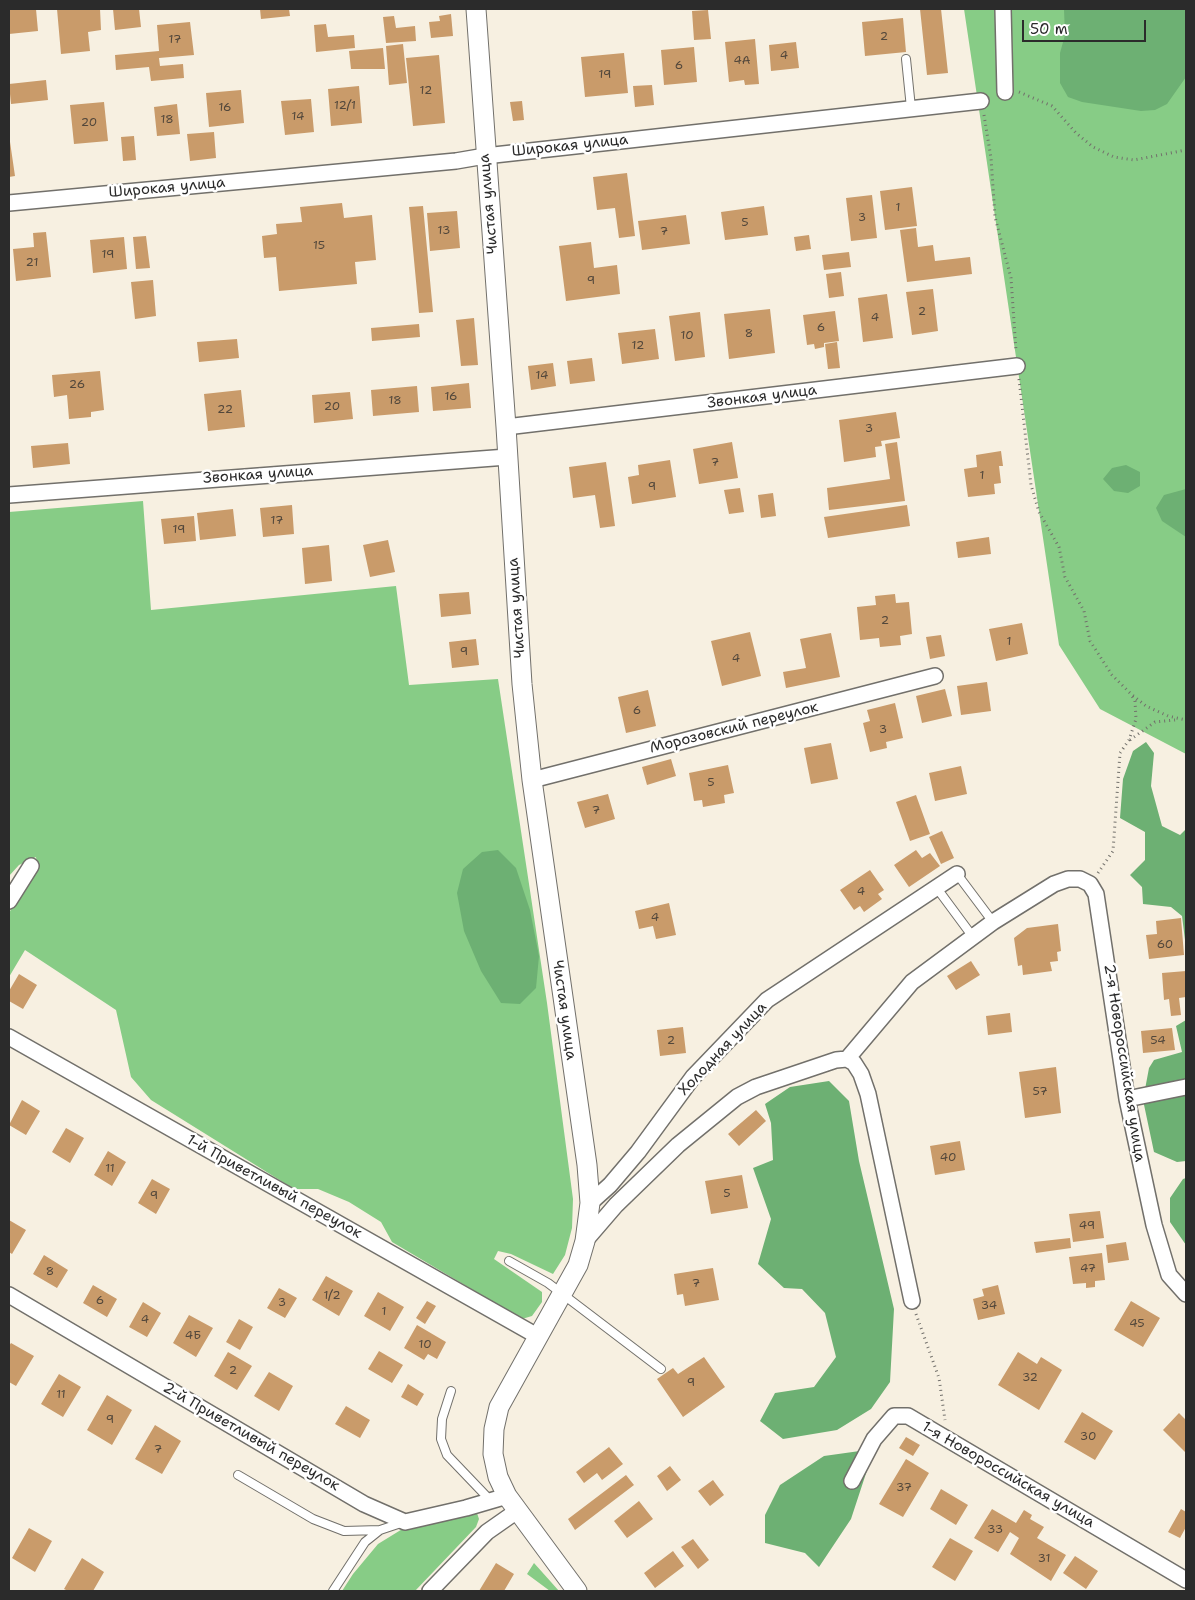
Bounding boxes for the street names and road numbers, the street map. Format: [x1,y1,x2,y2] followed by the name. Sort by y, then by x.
[511,131,629,161] street label: Широкая улица
[476,153,502,255] street label: Чистая улица
[108,174,226,202] street label: Широкая улица
[706,381,818,413] street label: Звонкая улица
[202,462,314,488] street label: Звонкая улица
[505,557,529,659] street label: Чистая улица
[648,698,820,758] street label: Морозовский переулок
[548,959,580,1061] street label: Чистая улица
[1099,963,1149,1163] street label: 2-я Новороссийская улица
[675,999,771,1099] street label: Холодная улица
[183,1131,365,1243] street label: 1-й Приветливый переулок
[159,1379,343,1495] street label: 2-й Приветливый переулок
[918,1418,1098,1532] street label: 1-я Новороссийская улица

